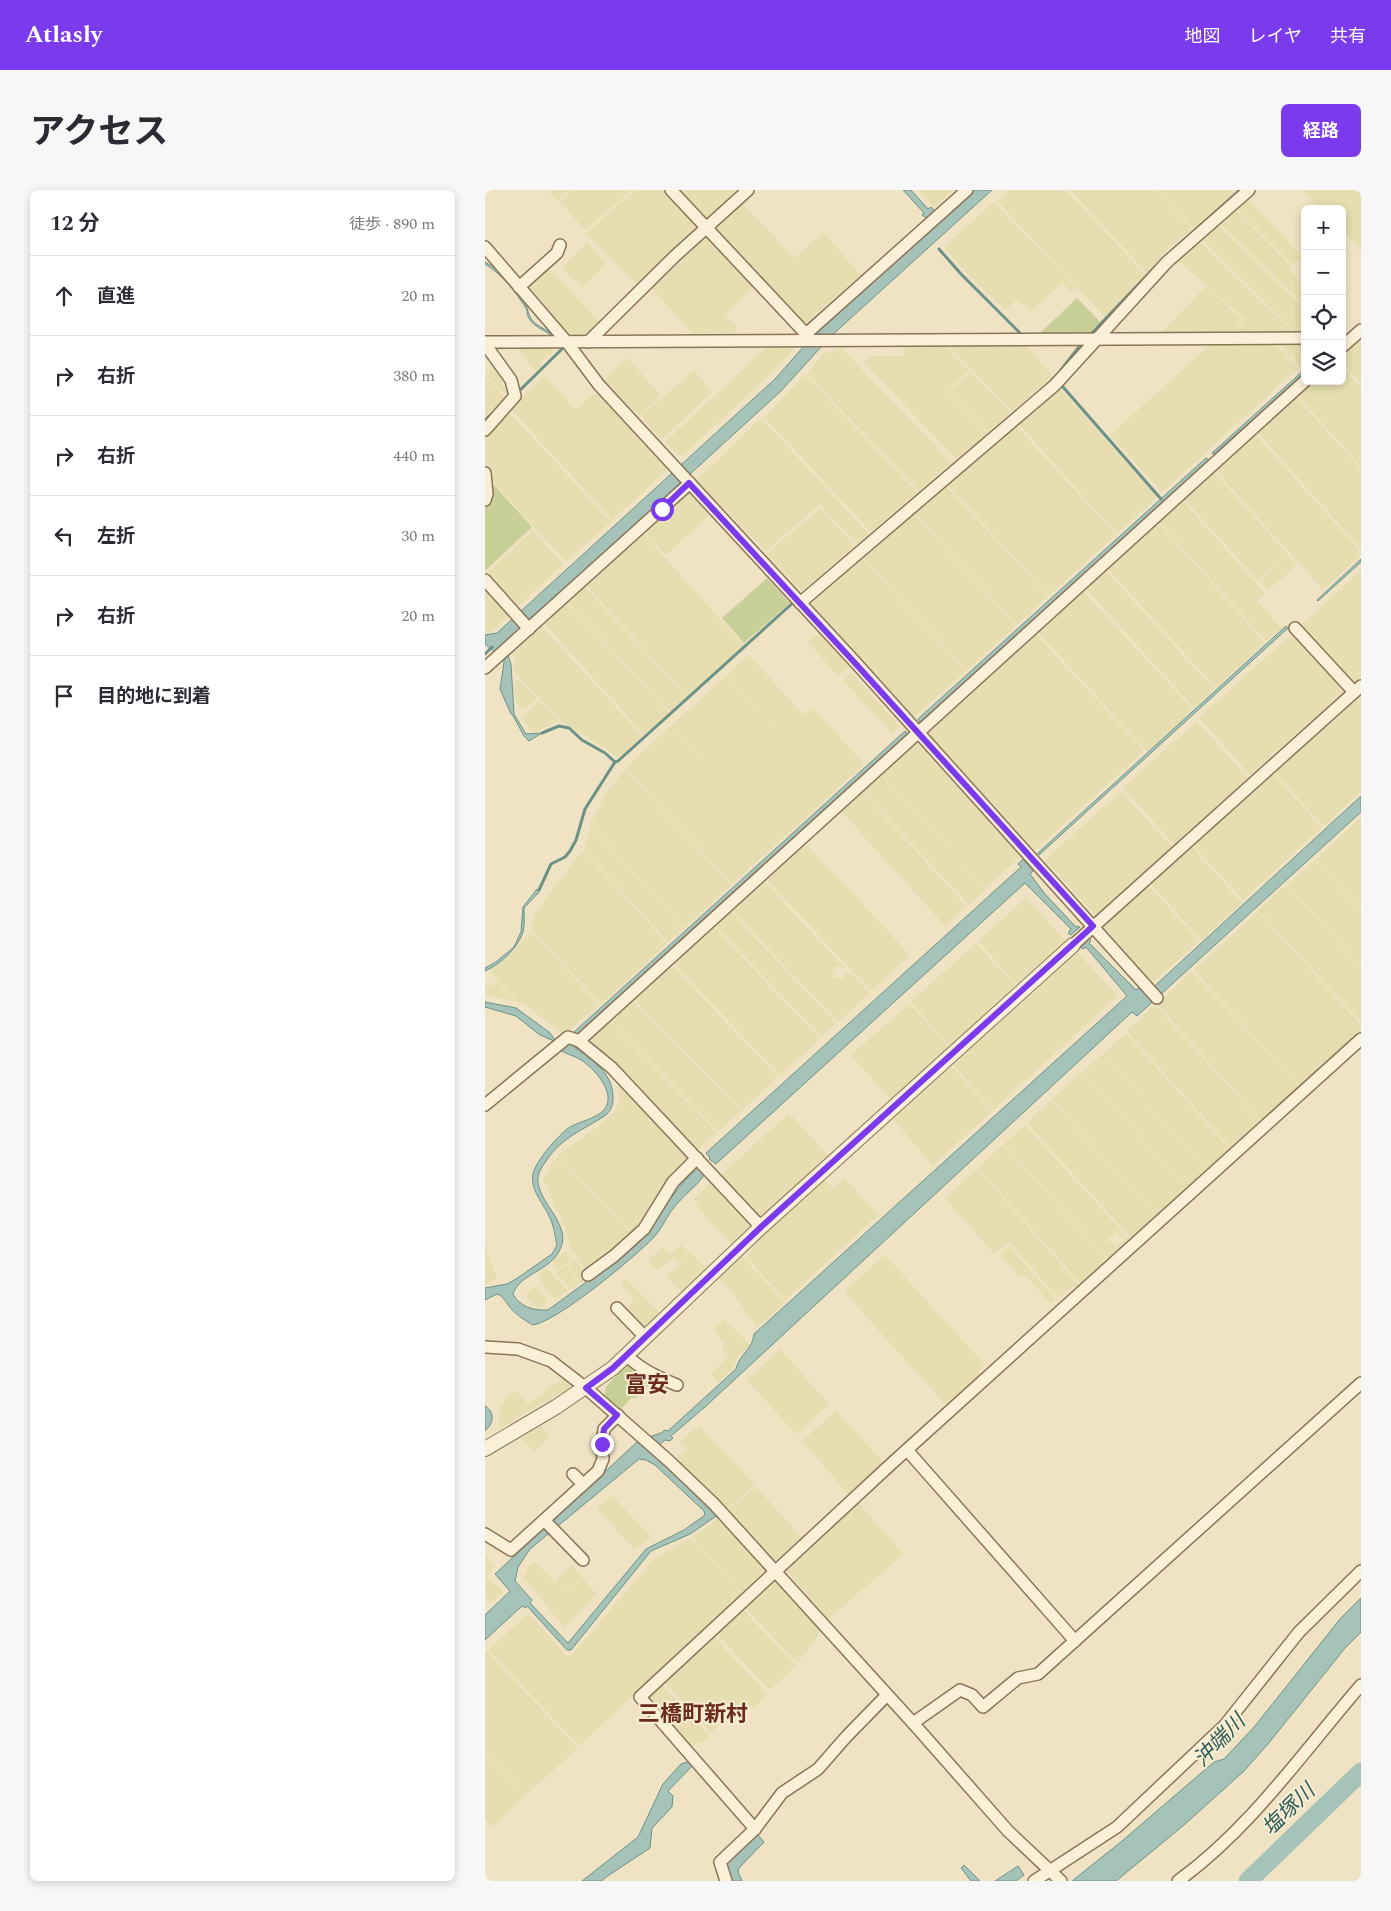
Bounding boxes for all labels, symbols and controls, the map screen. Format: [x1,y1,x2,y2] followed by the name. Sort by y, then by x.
[25,17,102,53] text: Atlasly
[1185,23,1221,50] text: 地図
[1249,23,1302,50] text: レイヤ
[1330,23,1366,50] text: 共有
[1281,104,1361,157] button: 経路
[30,106,168,159] text: アクセス
[1301,205,1346,385] map controls
[1301,205,1346,250] button: +
[50,208,100,240] text: 12 分
[349,212,435,236] text: 徒歩 · 890 m
[1301,250,1346,295] button: −
[50,282,78,310] icon: ahead
[97,282,135,311] text: 直進
[401,284,435,308] text: 20 m
[1301,295,1346,340] button: locate
[1301,340,1346,385] button: layers
[50,362,78,390] icon: right
[97,362,135,391] text: 右折
[393,364,435,388] text: 380 m
[50,442,78,470] icon: right
[97,442,135,471] text: 右折
[393,444,435,468] text: 440 m
[651,498,674,521] route start
[50,522,78,550] icon: left
[97,522,135,551] text: 左折
[401,524,435,548] text: 30 m
[50,602,78,630] icon: right
[97,602,135,631] text: 右折
[401,604,435,628] text: 20 m
[50,682,78,710] icon: arrive
[97,682,211,711] text: 目的地に到着
[625,1369,669,1402] district label: 富安
[591,1433,614,1456] route end
[638,1698,748,1731] district label: 三橋町新村
[1187,1706,1255,1775] water label: 沖端川
[1255,1775,1324,1843] water label: 塩塚川

